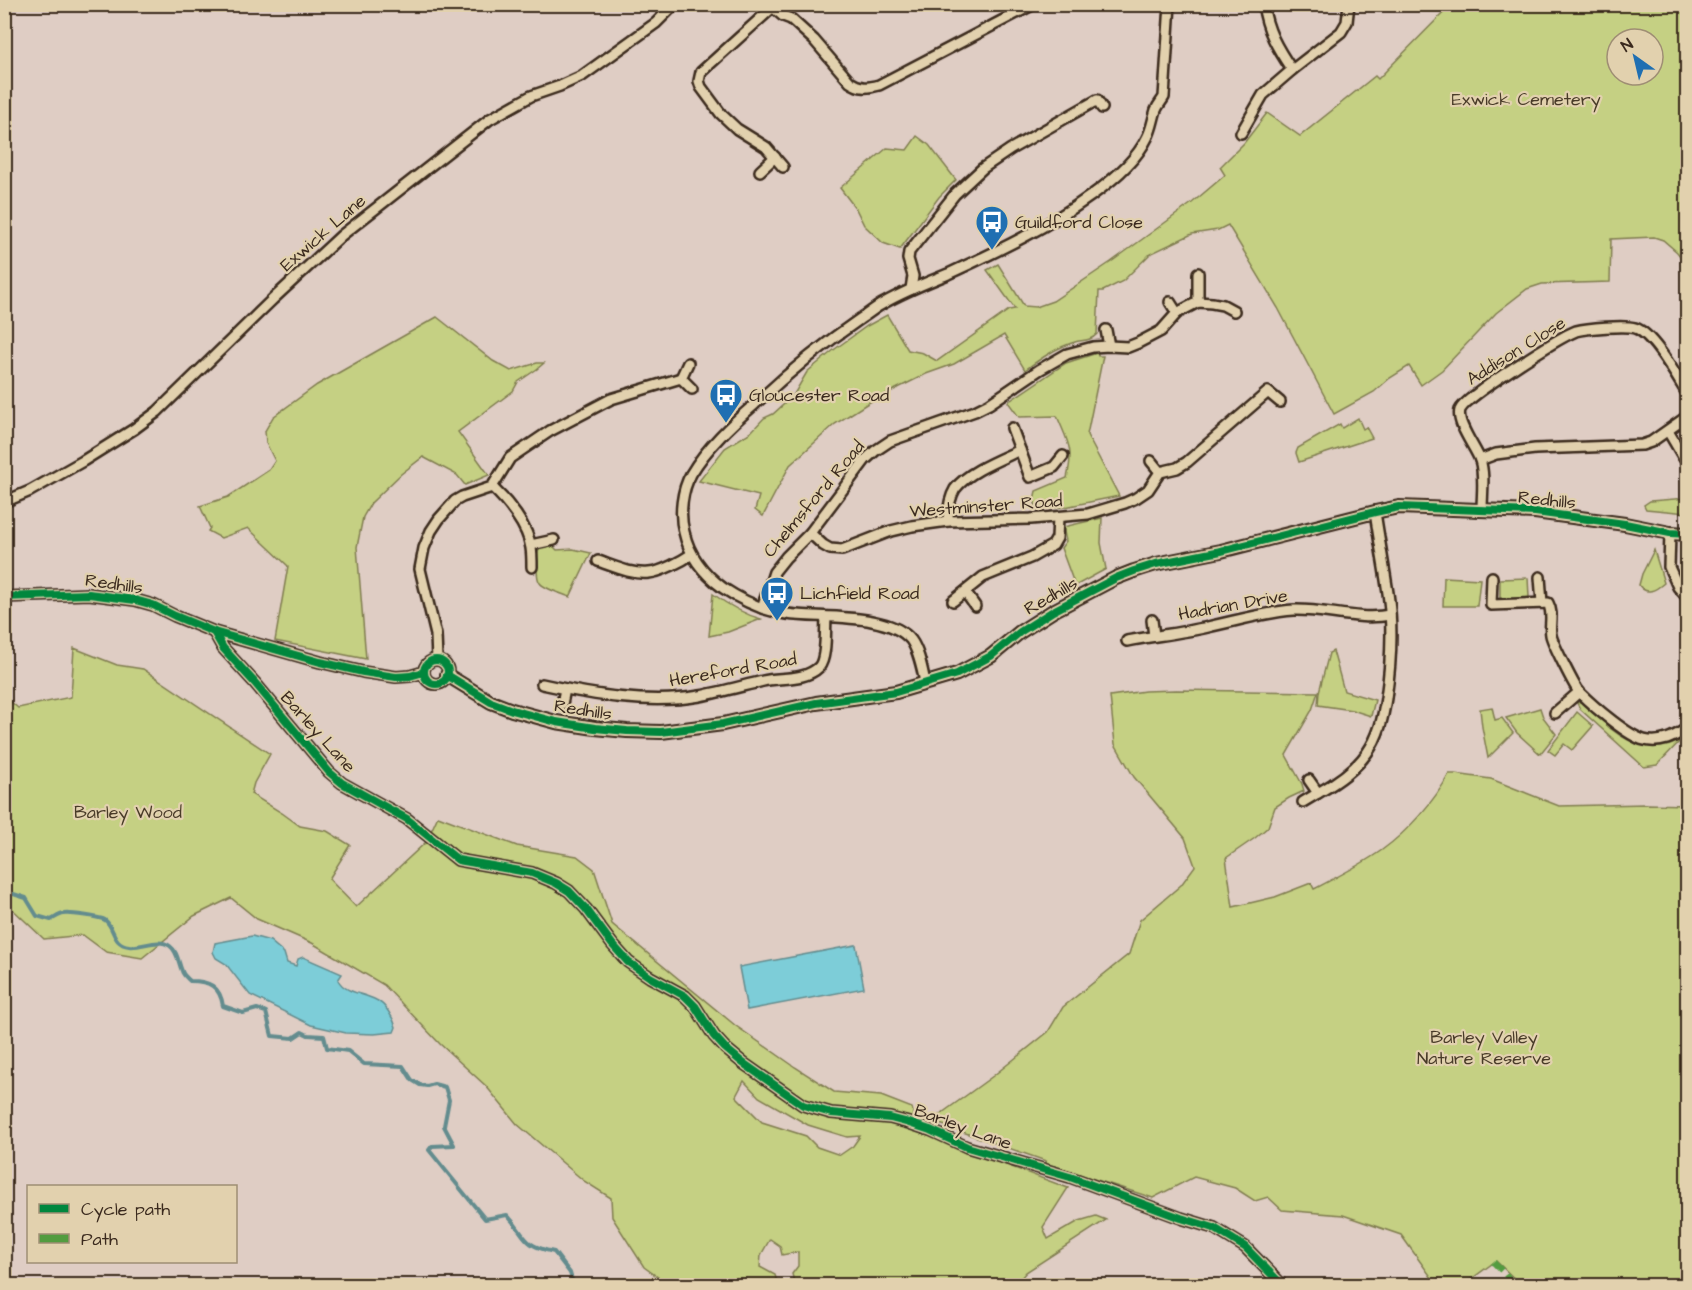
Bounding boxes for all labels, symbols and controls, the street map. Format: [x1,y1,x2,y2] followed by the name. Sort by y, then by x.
[1605,27,1665,87] north arrow
[1617,33,1637,57] text: N
[1451,87,1601,113] park label: Exwick Cemetery
[275,188,372,277] street label: Exwick Lane
[974,204,1010,251] bus stop icon: Guildford Close
[1015,210,1143,235] place label: Guildford Close
[1462,310,1571,391] street label: Addison Close
[708,377,744,424] bus stop icon: Gloucester Road
[749,383,889,408] place label: Gloucester Road
[758,435,870,563] street label: Chelmsford Road
[1517,485,1577,515] street label: Redhills
[909,488,1063,524] street label: Westminster Road
[83,568,145,600] street label: Redhills
[1020,571,1082,621] street label: Redhills
[759,575,795,622] bus stop icon: Lichfield Road
[800,581,919,606] place label: Lichfield Road
[1176,583,1290,627] street label: Hadrian Drive
[667,647,799,693] street label: Hereford Road
[274,686,362,779] street label: Barley Lane
[552,693,614,727] street label: Redhills
[74,800,182,826] park label: Barley Wood
[1417,1025,1551,1071] park label: Barley Valley Nature Reserve
[911,1098,1015,1157] street label: Barley Lane
[27,1185,237,1263] legend
[81,1197,170,1223] text: Cycle path
[81,1227,118,1252] text: Path

